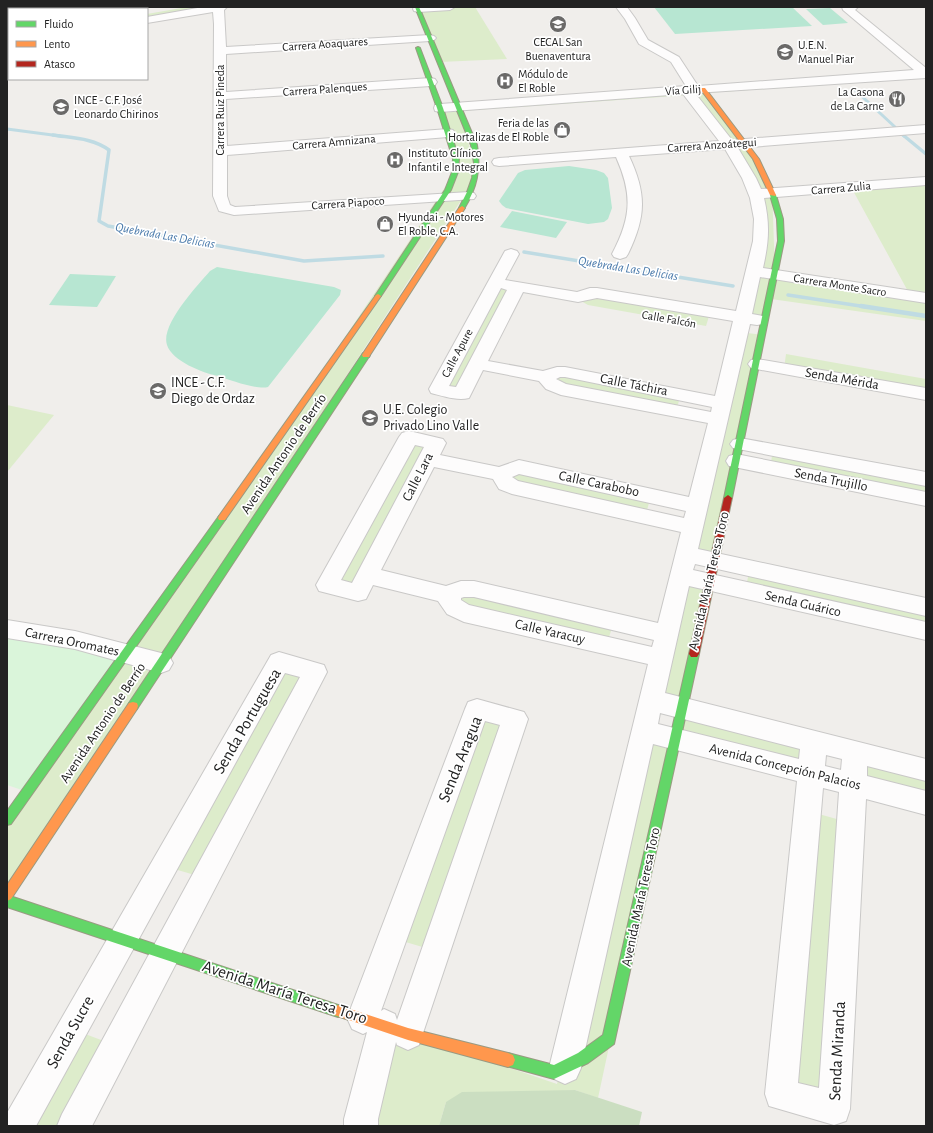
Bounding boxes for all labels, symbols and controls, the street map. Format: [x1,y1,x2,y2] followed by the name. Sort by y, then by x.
[8,8,148,80] legend
[548,14,568,34] school or university icon: CECAL San Buenaventura
[44,18,73,30] text: Fluido
[282,35,368,53] street label: Carrera Aoaquares
[525,36,591,62] place label: CECAL San Buenaventura
[44,38,70,50] text: Lento
[798,39,854,65] place label: U.E.N. Manuel Piar
[775,42,795,62] school or university icon: U.E.N. Manuel Piar
[44,58,75,70] text: Atasco
[214,64,226,156] street label: Carrera Ruiz Pineda
[518,68,568,94] place label: Módulo de El Roble
[495,71,515,91] hospital icon: Módulo de El Roble
[282,80,368,98] street label: Carrera Palenques
[664,83,702,98] street label: Vía Gilij
[830,86,884,112] place label: La Casona de La Carne
[887,89,907,109] restaurant icon: La Casona de La Carne
[74,94,158,120] place label: INCE - C.F. José Leonardo Chirinos
[51,97,71,117] school or university icon: INCE - C.F. José Leonardo Chirinos
[448,117,549,143] place label: Feria de las Hortalizas de El Roble
[552,120,572,140] shop icon: Feria de las Hortalizas de El Roble
[292,132,377,152] street label: Carrera Amnizana
[667,136,757,154] street label: Carrera Anzoátegui
[408,147,488,173] place label: Instituto Clínico Infantil e Integral
[385,150,405,170] hospital icon: Instituto Clínico Infantil e Integral
[811,179,872,197] street label: Carrera Zulia
[311,194,385,212] street label: Carrera Piapoco
[398,211,484,237] place label: Hyundai - Motores El Roble, C.A.
[375,214,395,234] shop icon: Hyundai - Motores El Roble, C.A.
[114,221,216,251] water label: Quebrada Las Delicias
[577,255,679,283] water label: Quebrada Las Delicias
[793,272,887,298] street label: Carrera Monte Sacro
[641,308,697,330] street label: Calle Falcón
[439,327,475,379] street label: Calle Apure
[804,366,881,392] street label: Senda Mérida
[599,372,670,399] street label: Calle Táchira
[171,376,255,406] place label: INCE - C.F. Diego de Ordaz
[148,381,168,401] school or university icon: INCE - C.F. Diego de Ordaz
[239,391,330,517] street label: Avenida Antonio de Berrío
[383,403,479,433] place label: U.E. Colegio Privado Lino Valle
[360,408,380,428] school or university icon: U.E. Colegio Privado Lino Valle
[400,450,436,504] street label: Calle Lara
[793,466,869,494] street label: Senda Trujillo
[557,469,641,499] street label: Calle Carabobo
[686,510,732,652] street label: Avenida María Teresa Toro
[764,588,843,620] street label: Senda Guárico
[514,617,586,647] street label: Calle Yaracuy
[24,625,120,659] street label: Carrera Oromates
[58,660,149,786] street label: Avenida Antonio de Berrío
[210,665,284,777] street label: Senda Portuguesa
[435,713,485,805] street label: Senda Aragua
[708,741,862,793] street label: Avenida Concepción Palacios
[619,826,663,968] street label: Avenida María Teresa Toro
[200,957,370,1027] street label: Avenida María Teresa Toro
[43,993,97,1071] street label: Senda Sucre
[826,1001,848,1101] street label: Senda Miranda

